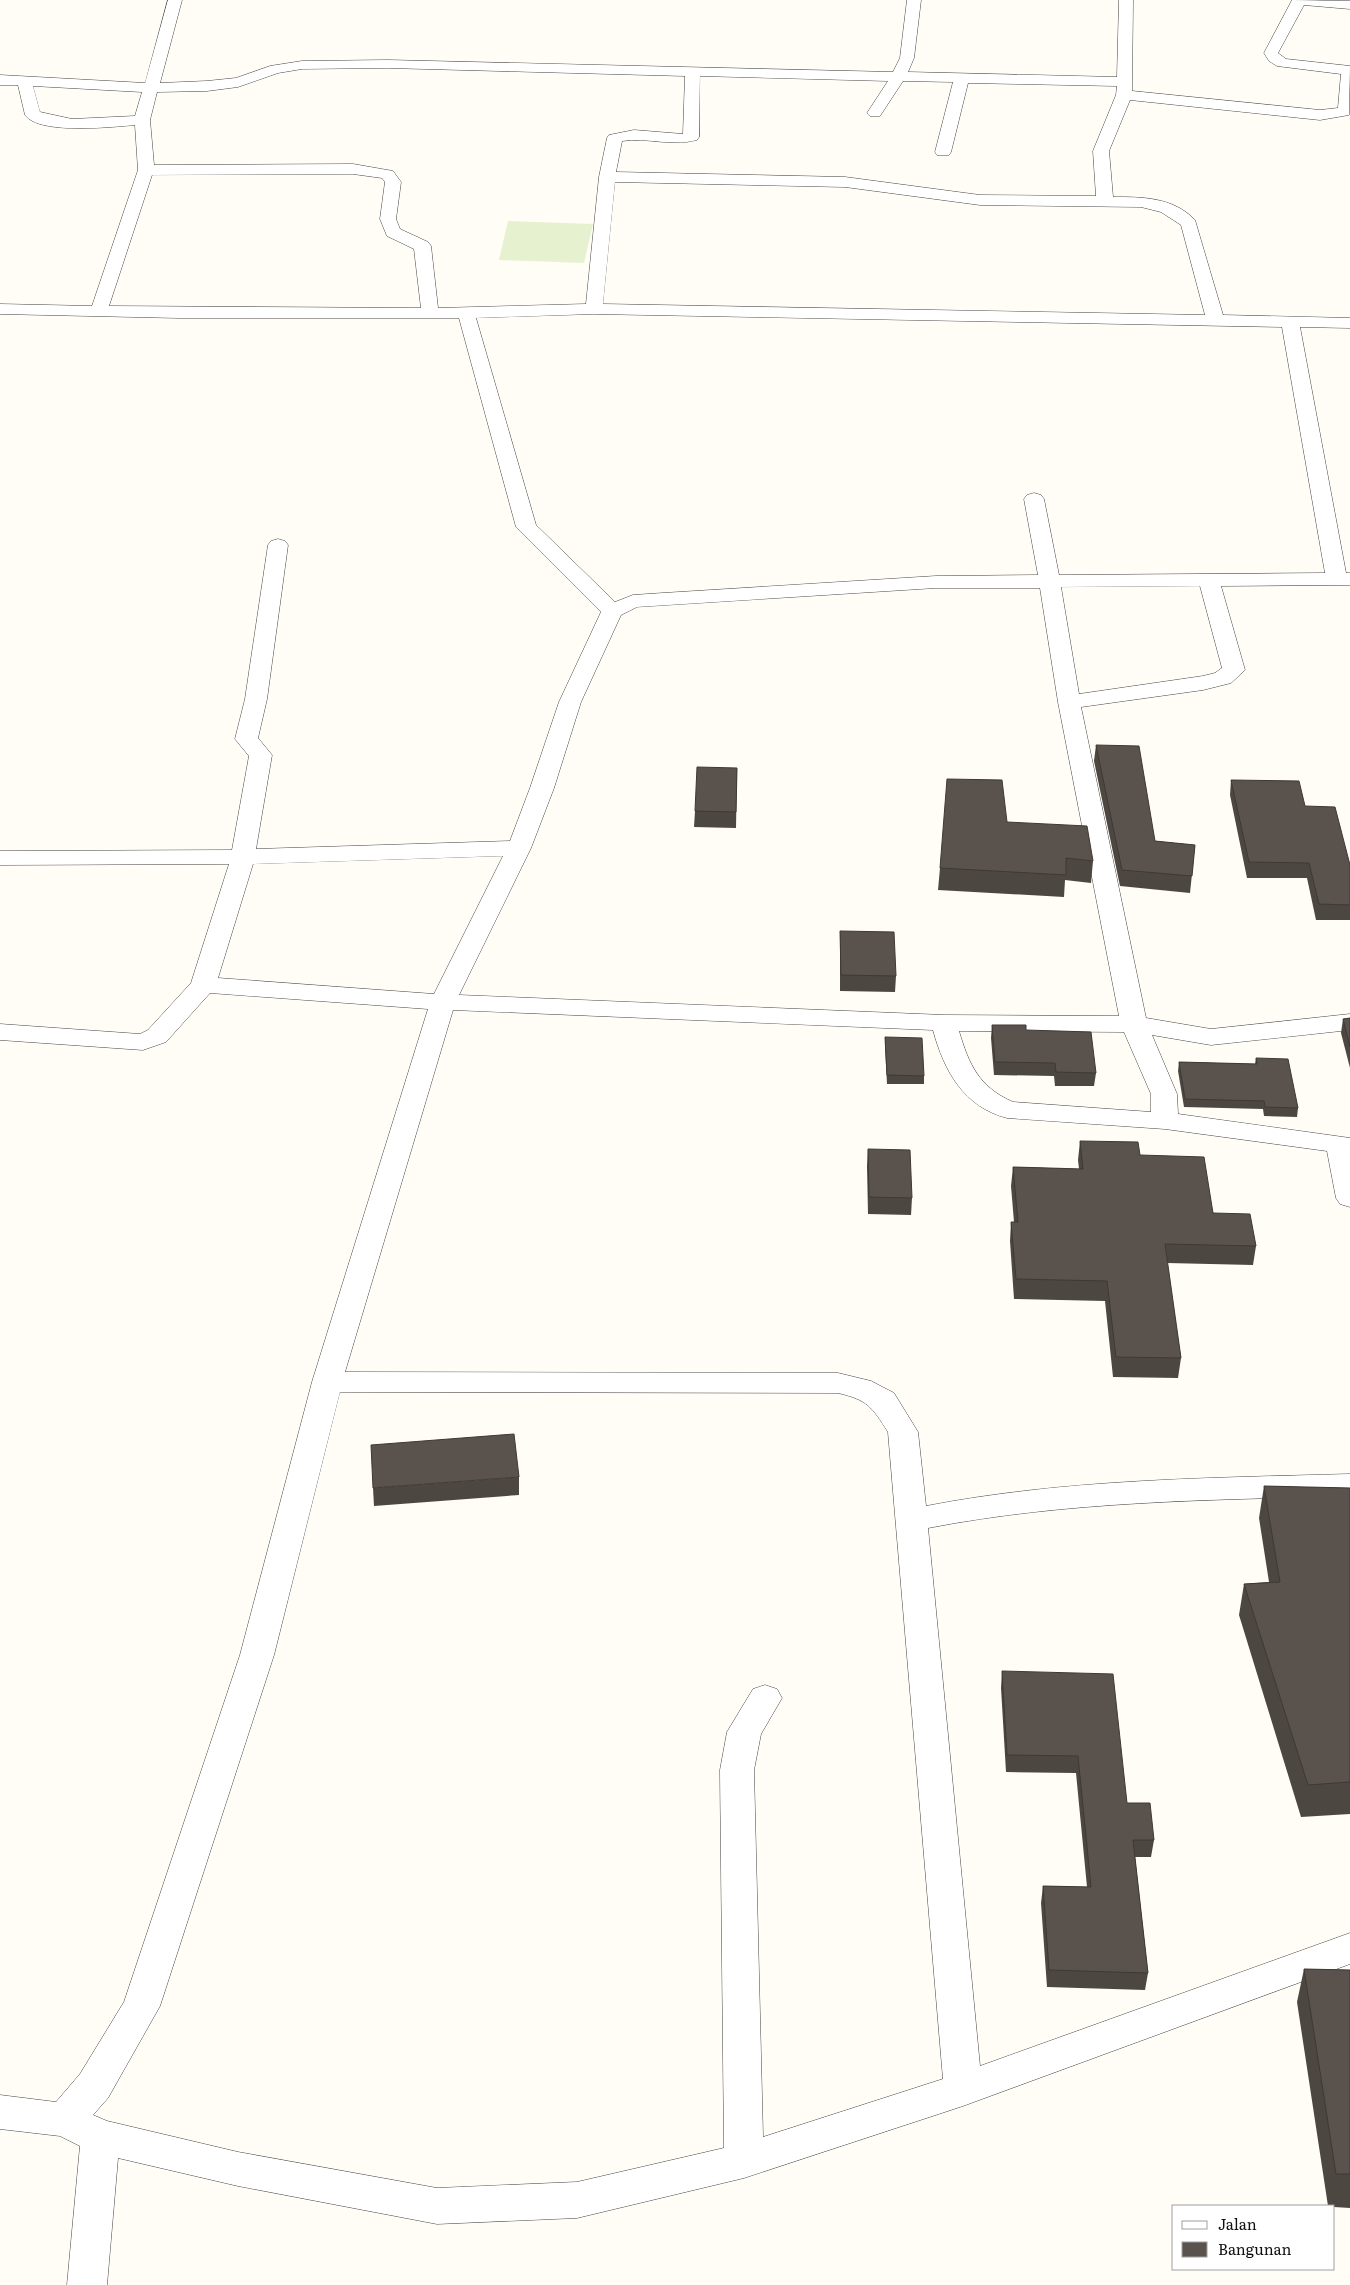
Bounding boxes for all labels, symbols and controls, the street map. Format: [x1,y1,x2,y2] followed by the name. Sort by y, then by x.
[1172,2205,1335,2270] legend
[1218,2212,1257,2235] text: Jalan
[1218,2237,1292,2260] text: Bangunan

